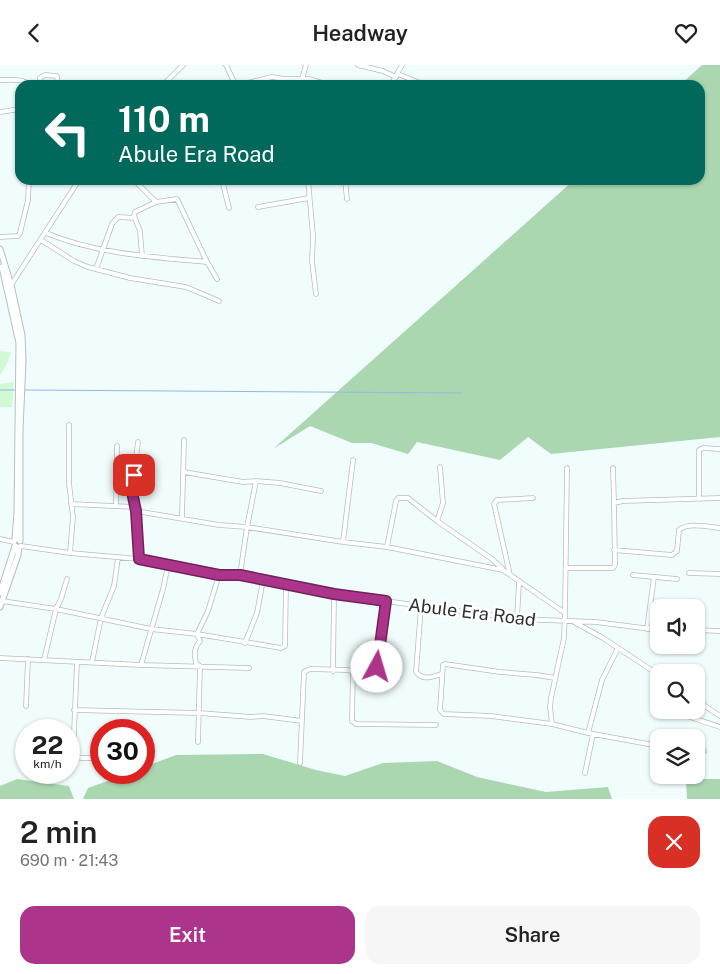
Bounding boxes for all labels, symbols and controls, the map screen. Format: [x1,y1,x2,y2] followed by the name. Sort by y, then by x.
[20,19,48,47] icon: back
[672,19,700,47] icon: heart
[312,20,408,46] text: Headway
[118,99,210,140] text: 110 m
[35,100,100,165] icon: left
[118,141,275,167] text: Abule Era Road
[113,454,155,496] pin
[120,461,148,489] icon: arrive
[407,594,537,630] street label: Abule Era Road
[650,599,705,784] map controls
[650,599,705,654] button: sound
[350,640,402,692] position arrow
[650,664,705,719] button: search
[90,719,155,784] speed limit sign: 30
[650,729,705,784] button: layers
[32,730,63,760] text: 22
[33,757,62,771] text: km/h
[20,814,97,850] text: 2 min
[648,816,700,868] button: close
[20,851,118,870] text: 690 m · 21:43
[20,906,355,964] button: Exit
[365,906,700,964] button: Share

